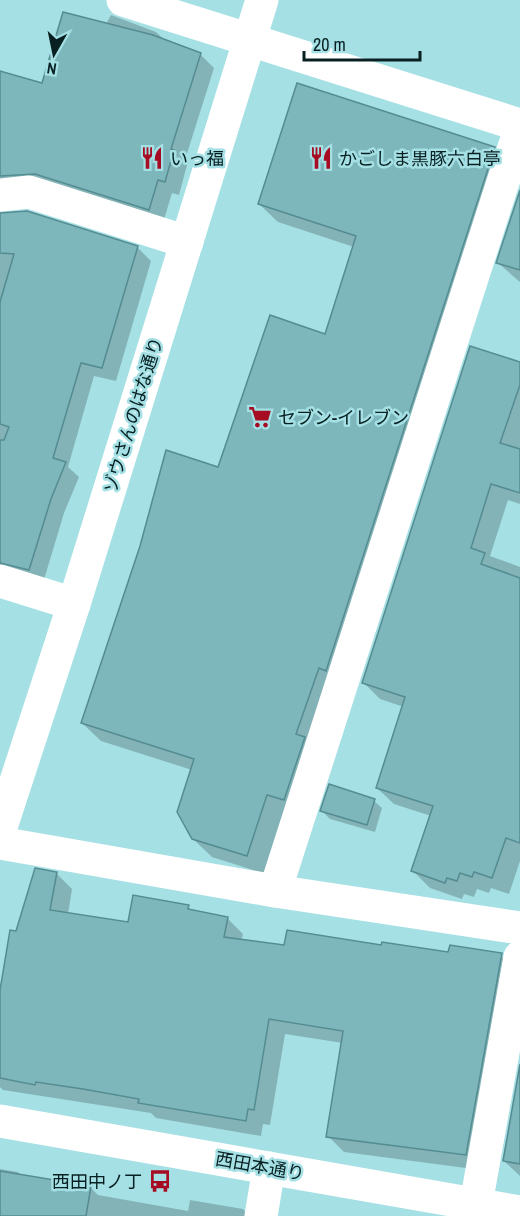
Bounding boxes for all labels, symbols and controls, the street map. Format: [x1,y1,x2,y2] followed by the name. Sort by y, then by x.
[24,24,84,84] north arrow
[304,24,420,62] scale bar
[313,32,346,57] text: 20 m
[45,57,58,80] text: N
[139,145,165,171] restaurant icon: いっ福
[308,145,334,171] restaurant icon: かごしま黒豚六白亭
[170,146,224,171] place label: いっ福
[339,146,501,171] place label: かごしま黒豚六白亭
[97,334,169,496] street label: ゾウさんのはな通り
[247,404,273,430] supermarket icon: セブン-イレブン
[278,405,409,430] place label: セブン-イレブン
[214,1146,306,1186] street label: 西田本通り
[147,1168,173,1194] bus stop icon: 西田中ノ丁
[52,1169,142,1194] place label: 西田中ノ丁

